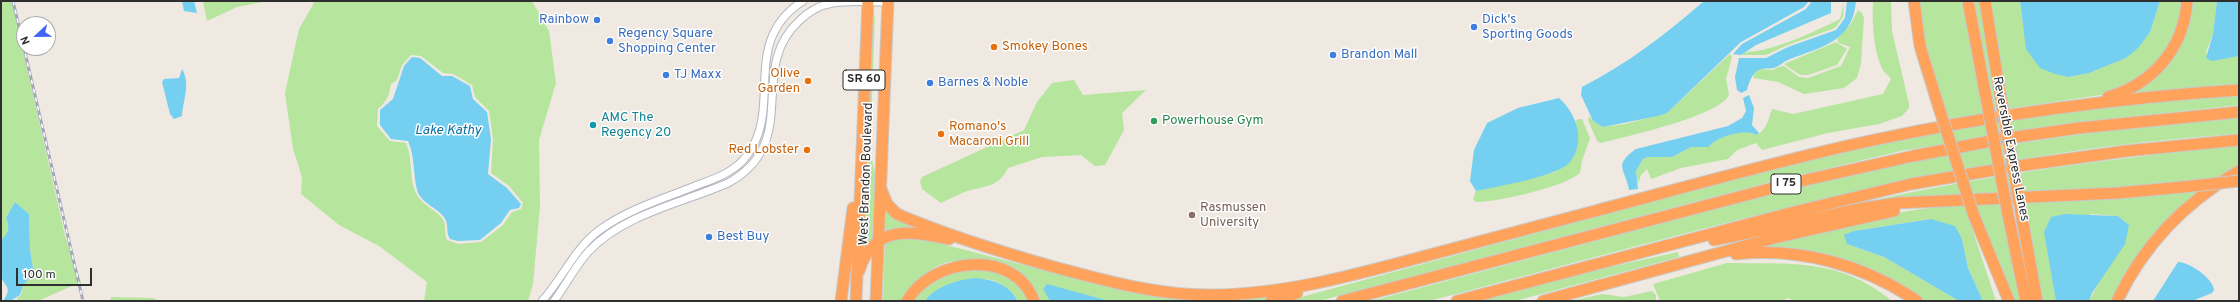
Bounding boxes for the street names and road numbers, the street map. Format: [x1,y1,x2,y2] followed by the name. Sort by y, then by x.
[843,70,885,90] road number: SR 60
[1988,75,2032,223] street label: Reversible Express Lanes
[857,102,877,246] street label: West Brandon Boulevard
[1771,174,1801,194] road number: I 75

